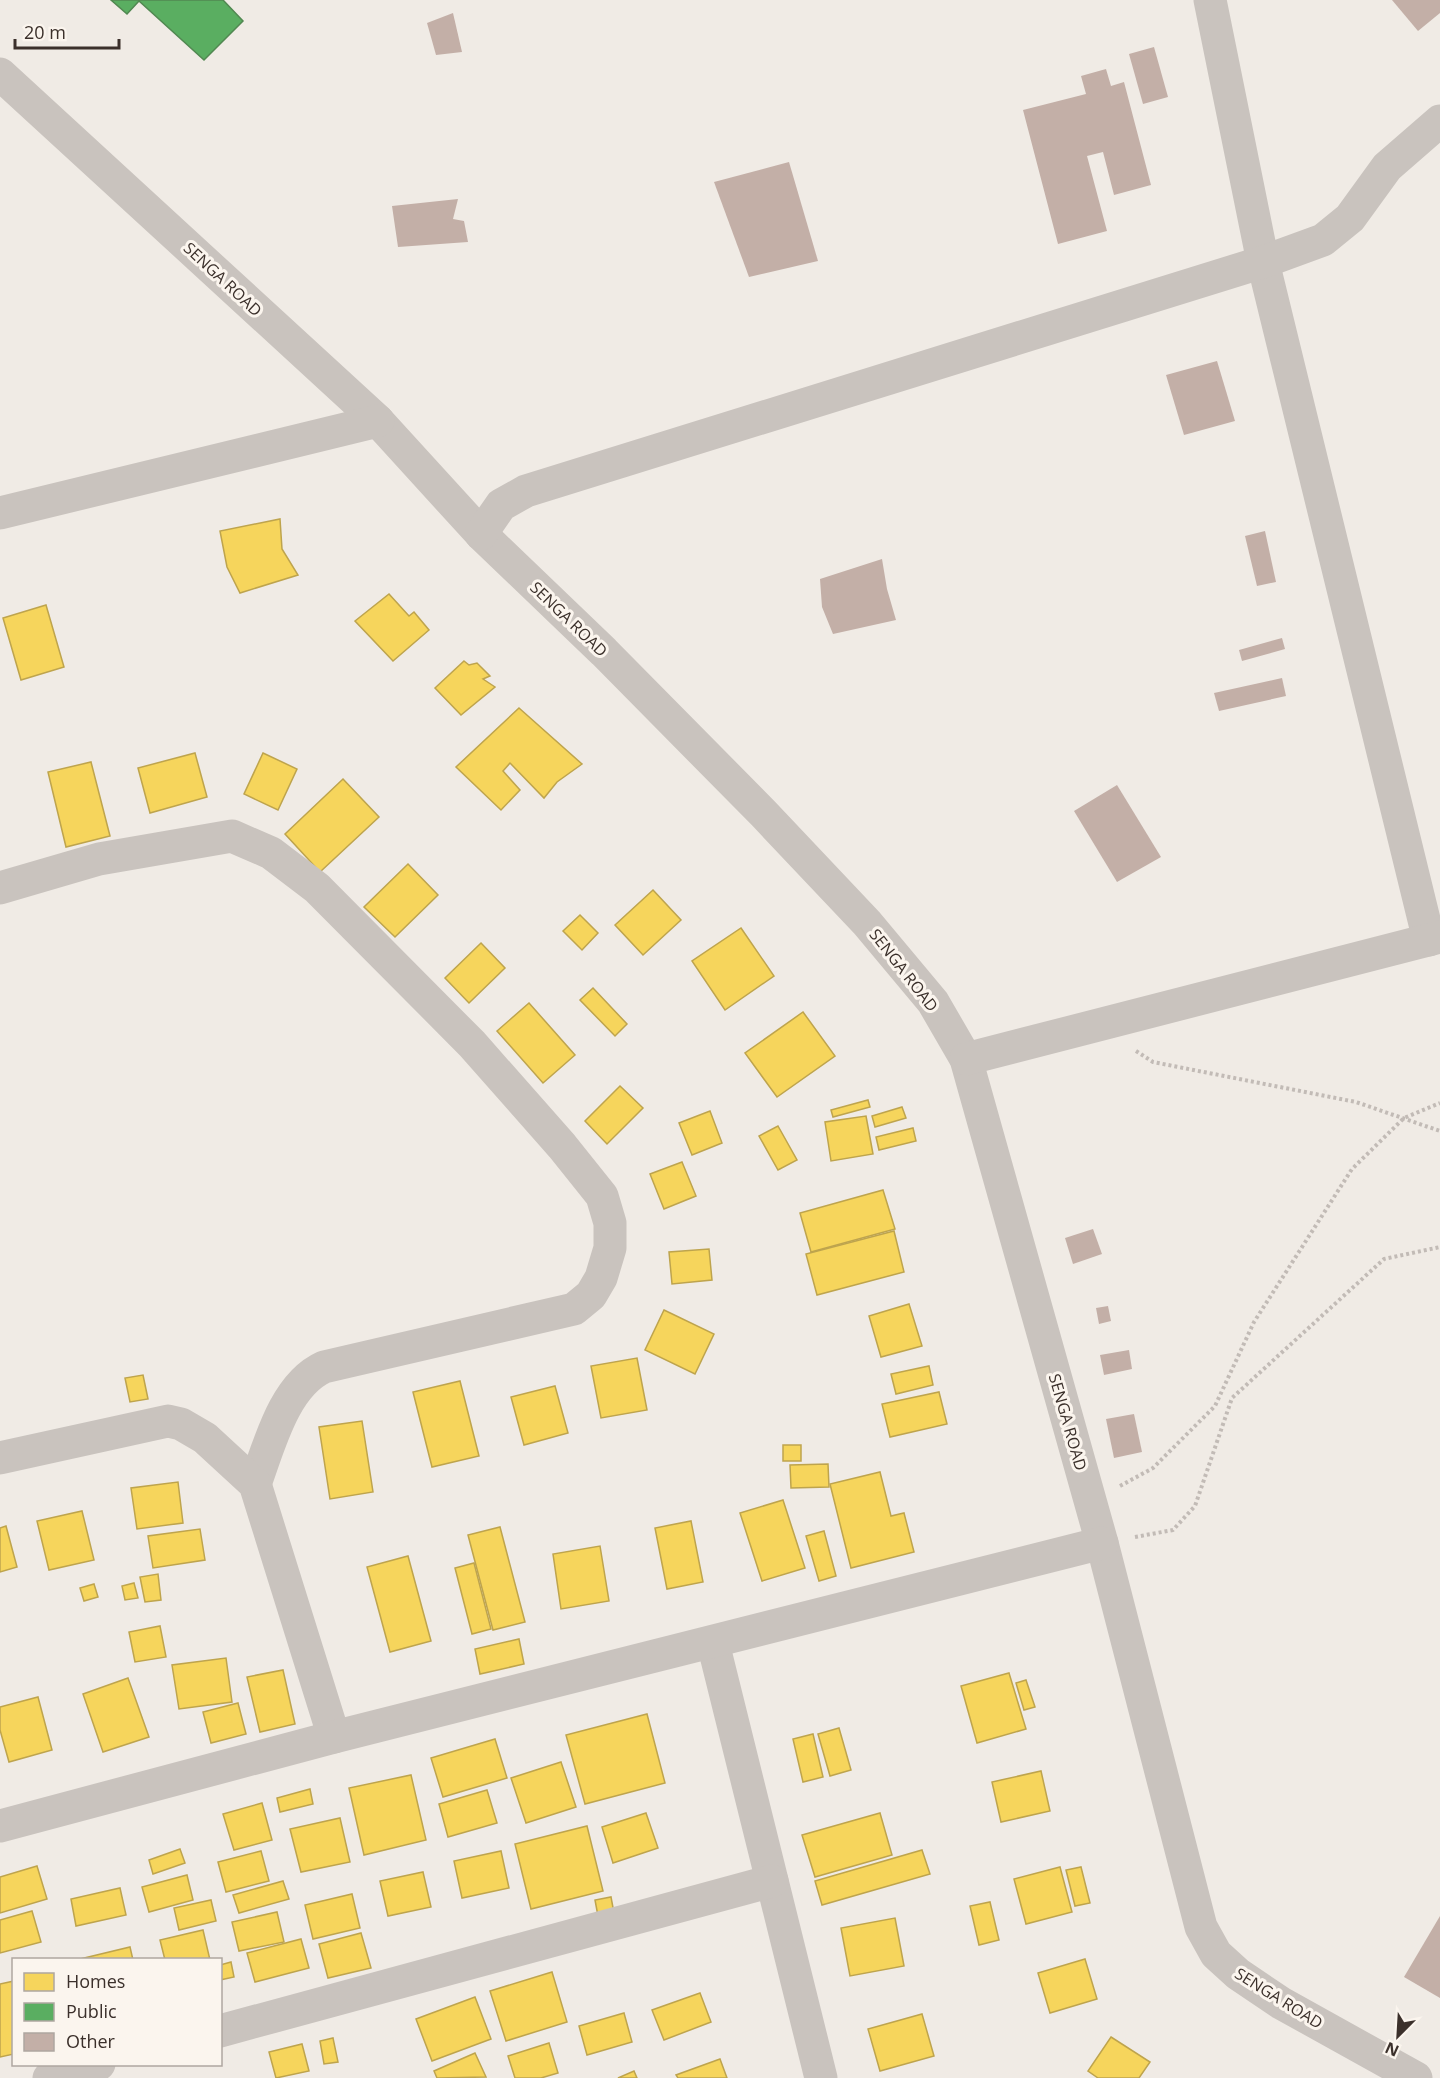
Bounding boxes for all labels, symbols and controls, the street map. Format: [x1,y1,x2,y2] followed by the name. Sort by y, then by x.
[15,12,118,50] scale bar
[24,20,66,44] text: 20 m
[179,237,267,321] street label: SENGA ROAD
[526,576,612,662] street label: SENGA ROAD
[865,924,943,1016] street label: SENGA ROAD
[1044,1371,1092,1473] street label: SENGA ROAD
[12,1958,222,2066] legend
[1231,1962,1327,2034] street label: SENGA ROAD
[66,1969,125,1993] text: Homes
[66,1999,117,2023] text: Public
[1368,2006,1428,2066] north arrow
[66,2029,116,2053] text: Other
[1381,2037,1402,2062] text: N

